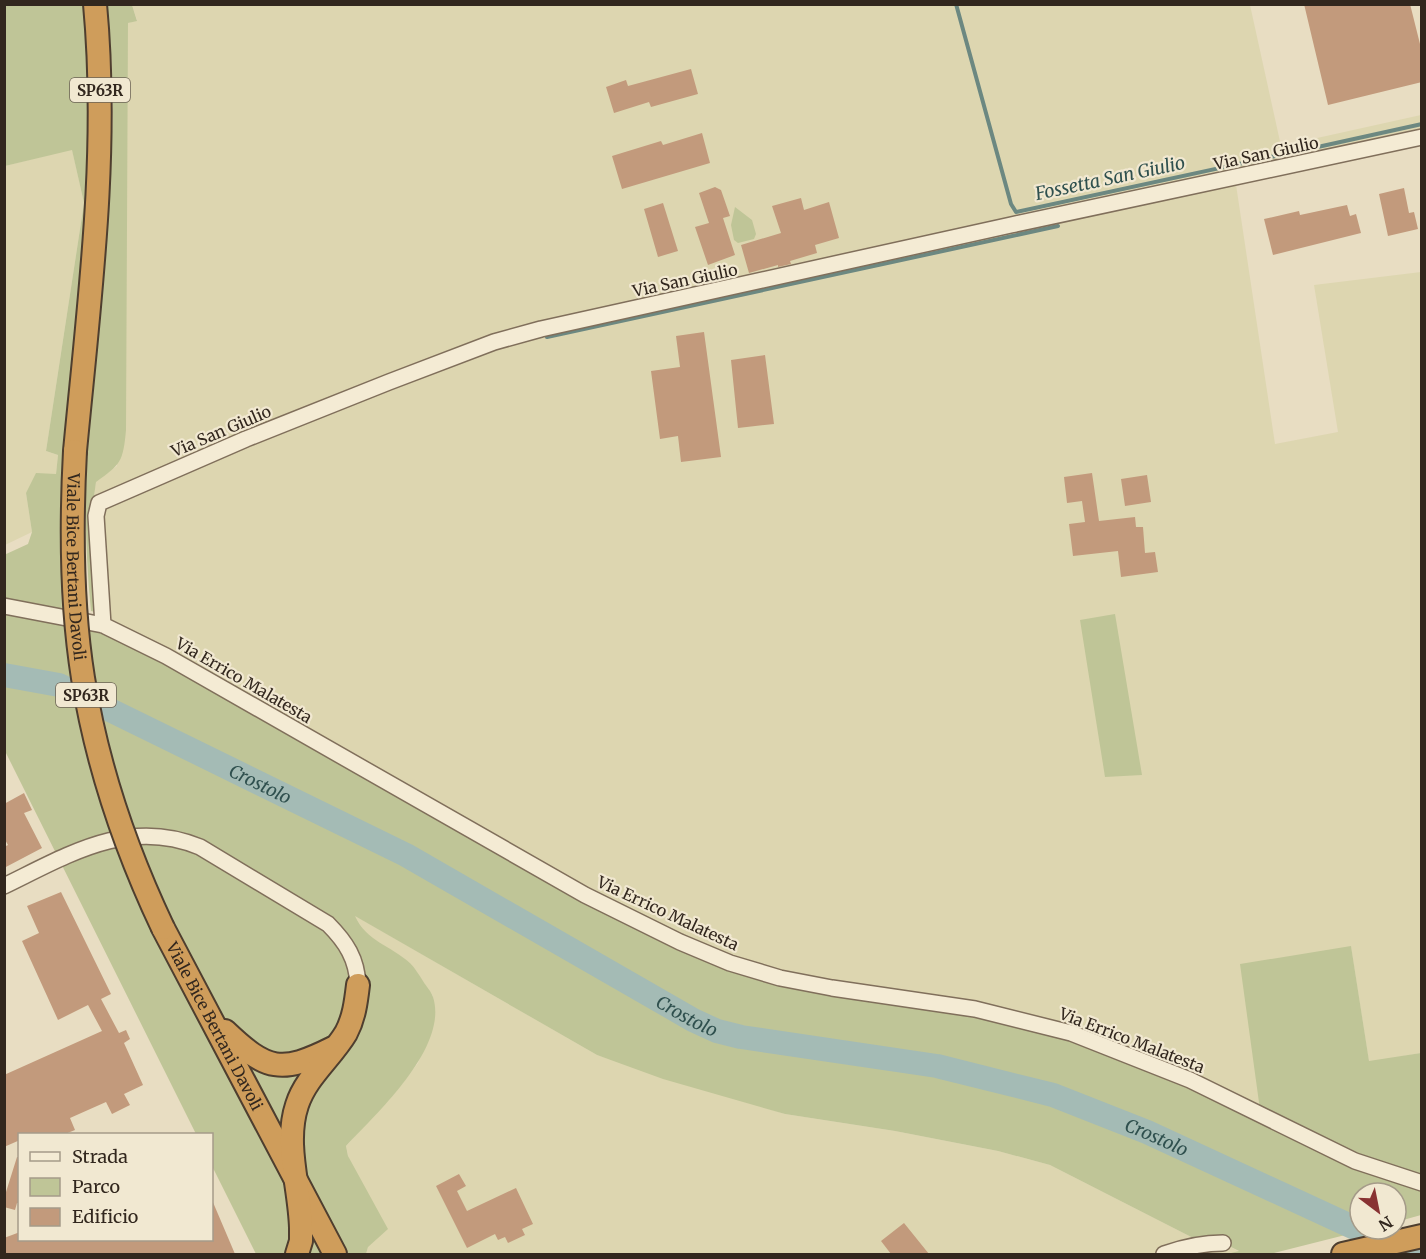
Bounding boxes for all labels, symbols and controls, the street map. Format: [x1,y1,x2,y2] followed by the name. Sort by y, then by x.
[70,78,130,102] road number: SP63R
[1211,132,1320,174] street label: Via San Giulio
[1032,151,1187,205] water label: Fossetta San Giulio
[630,259,739,301] street label: Via San Giulio
[167,401,274,461] street label: Via San Giulio
[63,472,90,662] street label: Viale Bice Bertani Davoli
[171,632,316,727] street label: Via Errico Malatesta
[56,683,116,707] road number: SP63R
[225,759,295,809] water label: Crostolo
[593,871,742,955] street label: Via Errico Malatesta
[162,938,267,1114] street label: Viale Bice Bertani Davoli
[652,990,721,1041] water label: Crostolo
[1056,1003,1208,1077] street label: Via Errico Malatesta
[1122,1113,1192,1161] water label: Crostolo
[18,1133,213,1241] legend
[72,1145,128,1168] text: Strada
[72,1175,120,1198] text: Parco
[1348,1181,1408,1241] north arrow
[72,1205,138,1228] text: Edificio
[1375,1212,1397,1236] text: N

